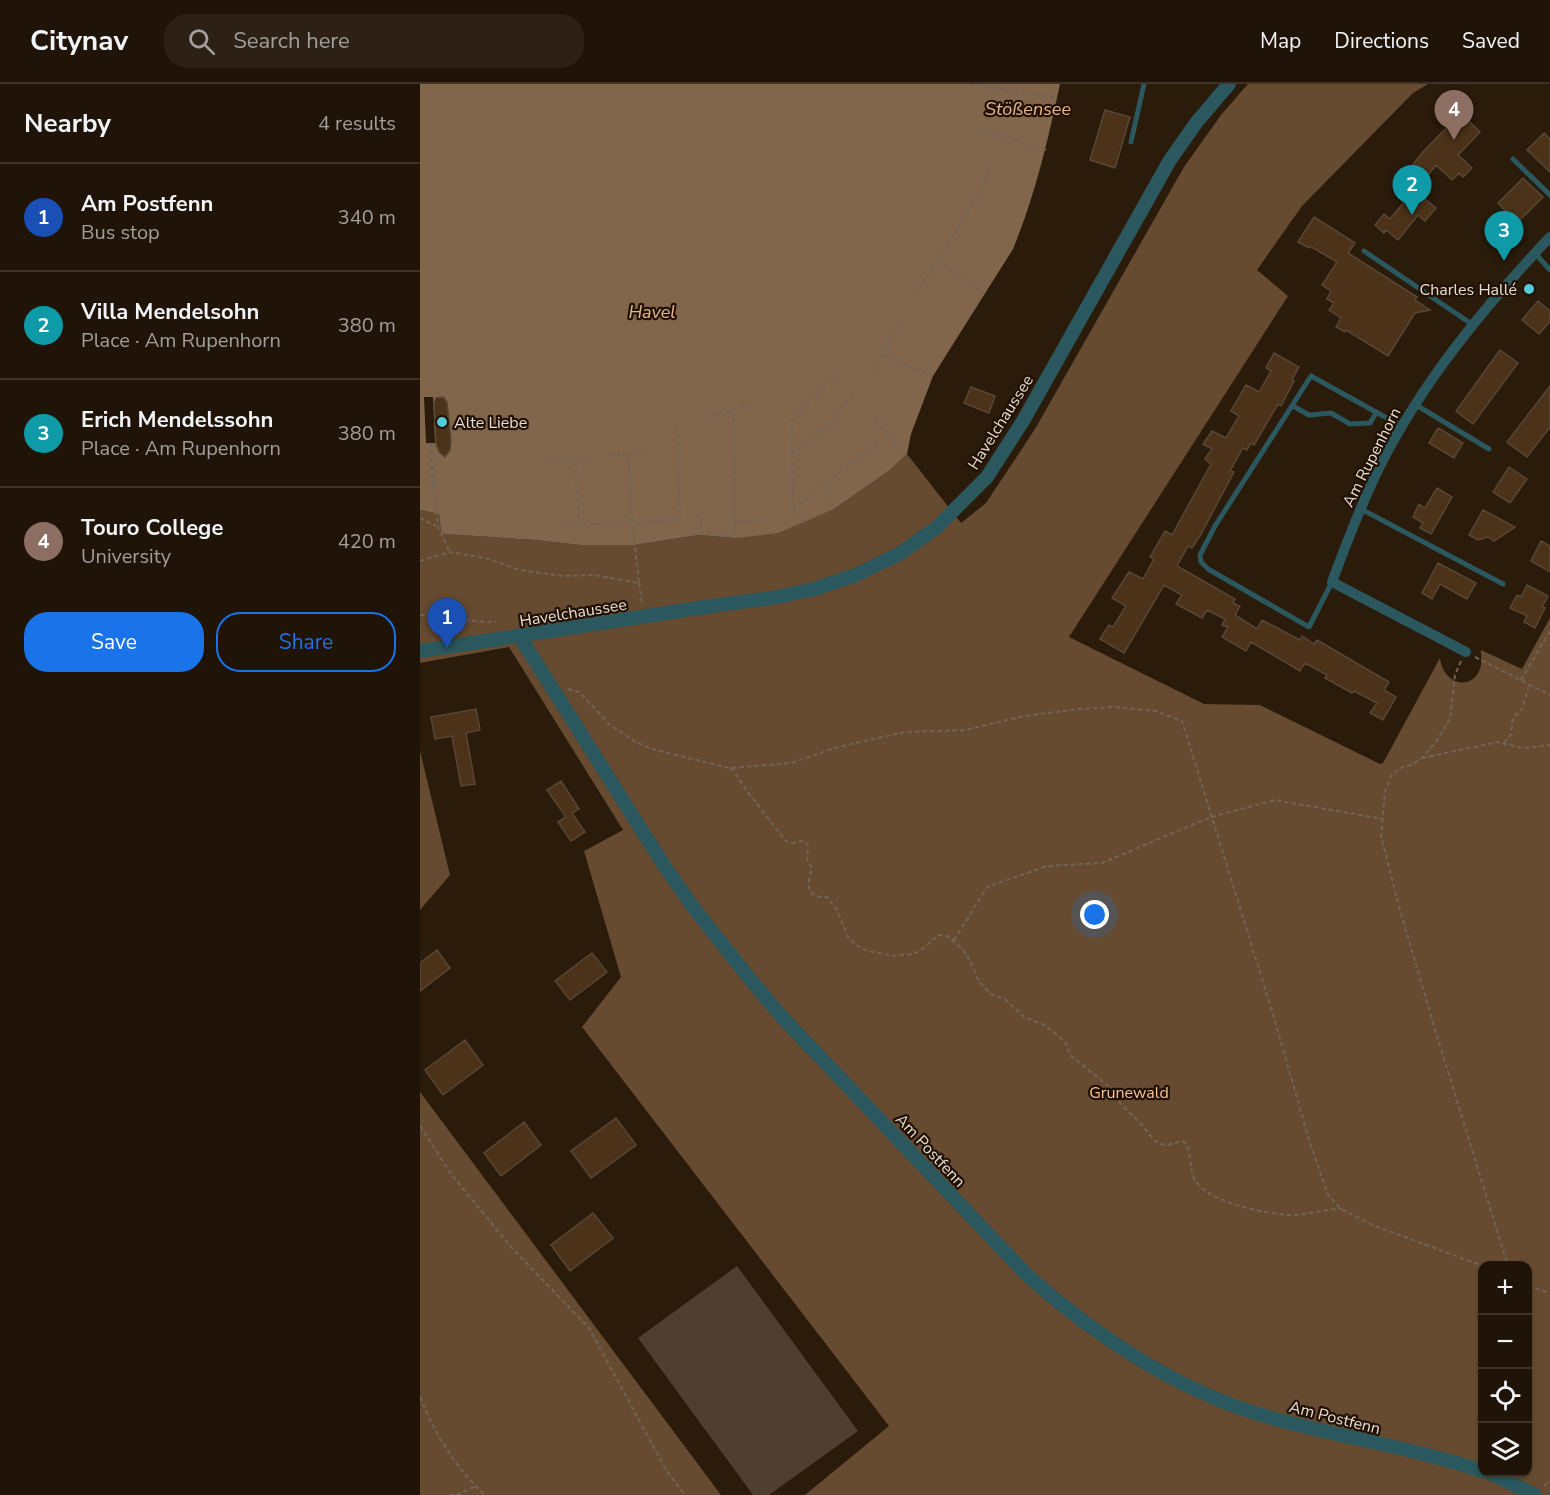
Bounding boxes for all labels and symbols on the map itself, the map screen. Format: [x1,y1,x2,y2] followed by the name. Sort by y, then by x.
[1434,91,1474,140] pin: 4
[985,97,1071,121] water label: Stößensee
[1392,166,1432,215] pin: 2
[1484,212,1524,261] pin: 3
[1419,279,1517,301] place label: Charles Hallé
[1522,282,1536,296] marker: Charles Hallé
[628,300,676,324] water label: Havel
[963,371,1039,474] street label: Havelchaussee
[1337,404,1406,511] street label: Am Rupenhorn
[454,412,527,434] place label: Alte Liebe
[435,415,449,429] marker: Alte Liebe
[518,594,628,632] street label: Havelchaussee
[428,598,466,648] pin: 1
[1080,900,1109,929] your location
[1089,1082,1169,1104] park label: Grunewald
[890,1109,970,1192] street label: Am Postfenn
[1287,1396,1383,1440] street label: Am Postfenn

